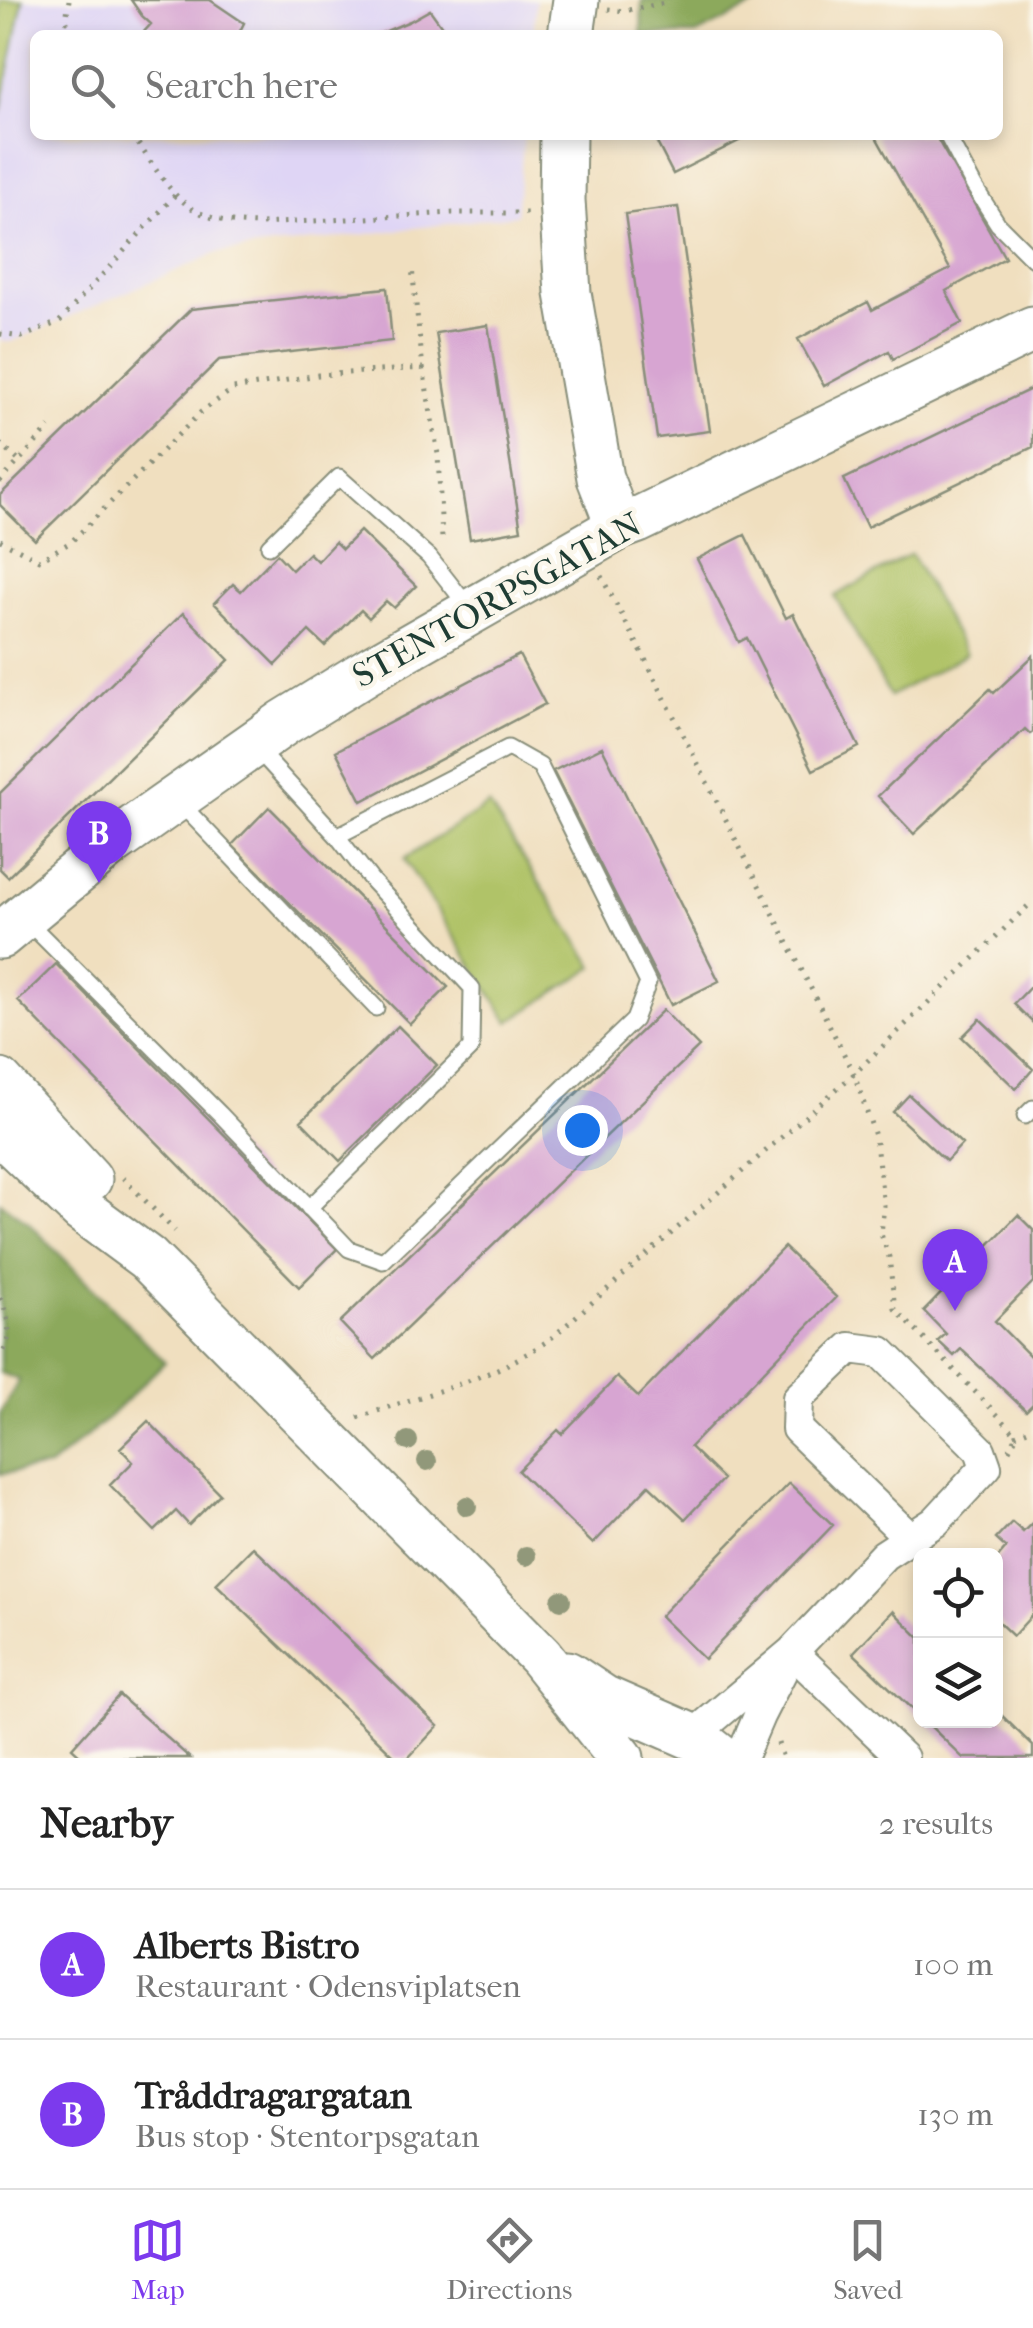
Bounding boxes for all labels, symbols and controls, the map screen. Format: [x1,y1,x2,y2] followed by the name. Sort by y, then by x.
[30,30,1003,140] search box
[65,58,120,113] icon: search
[145,63,338,108] text: Search here
[345,504,649,696] street label: STENTORPSGATAN
[66,800,132,883] pin: B
[557,1105,608,1156] your location
[922,1228,988,1311] pin: A
[913,1548,1003,1728] map controls
[913,1548,1003,1638] button: locate
[913,1638,1003,1728] button: layers
[40,1799,172,1848] text: Nearby
[879,1805,993,1842] text: 2 results
[135,1923,359,1968] text: Alberts Bistro
[62,1946,83,1983] text: A
[913,1946,993,1983] text: 100 m
[135,1968,521,2005] text: Restaurant · Odensviplatsen
[135,2073,412,2118] text: Tråddragargatan
[62,2096,83,2133] text: B
[917,2096,993,2133] text: 130 m
[135,2118,479,2155] text: Bus stop · Stentorpsgatan
[130,2213,185,2306] tab: Map
[446,2213,572,2306] tab: Directions
[833,2213,903,2306] tab: Saved

